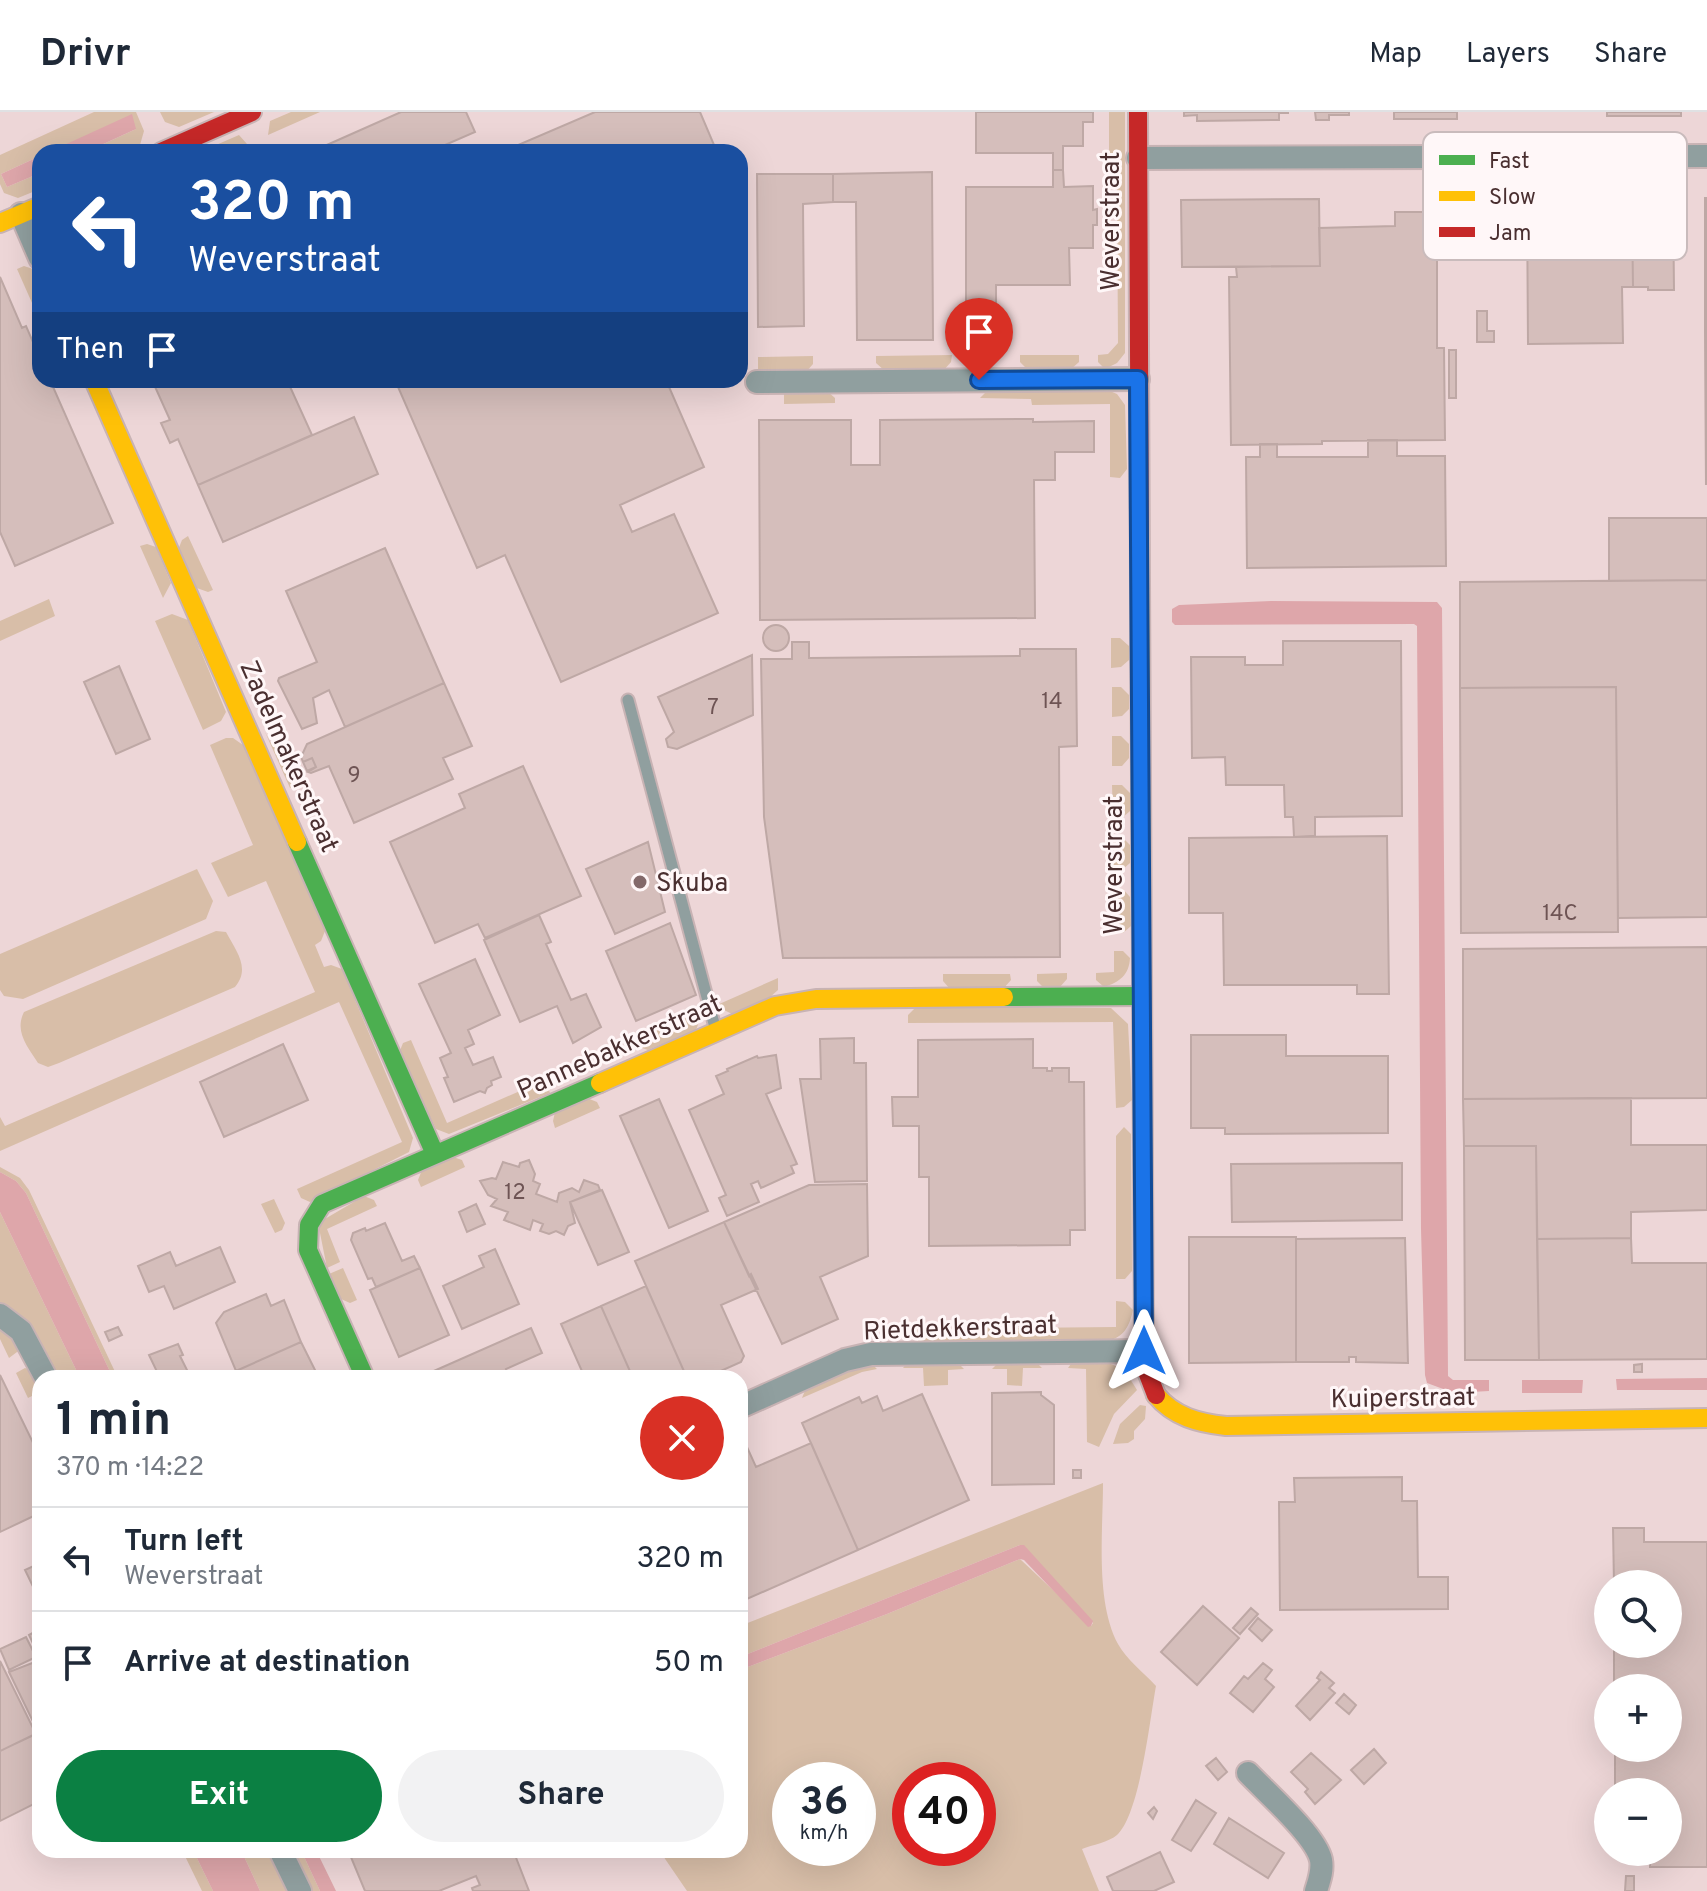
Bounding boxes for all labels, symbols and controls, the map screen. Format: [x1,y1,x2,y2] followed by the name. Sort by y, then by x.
[40,31,131,80] text: Drivr
[1369,37,1422,73] text: Map
[1466,37,1550,73] text: Layers
[1594,37,1667,73] text: Share
[1423,132,1687,260] legend
[1489,149,1530,176] text: Fast
[1096,151,1129,291] street label: Weverstraat
[188,170,355,240] text: 320 m
[56,176,160,280] icon: left
[1489,185,1536,212] text: Slow
[1489,221,1532,248] text: Jam
[188,239,381,285] text: Weverstraat
[945,298,1013,380] pin
[957,310,1001,354] icon: arrive
[140,328,184,372] icon: arrive
[56,332,124,369] text: Then
[231,656,345,858] street label: Zadelmakerstraat
[1041,689,1063,716] house number: 14
[707,695,719,722] house number: 7
[347,763,361,790] house number: 9
[1099,795,1132,935] street label: Weverstraat
[656,868,728,901] place label: Skuba
[631,873,649,891] marker: Skuba
[1542,901,1578,928] house number: 14C
[512,988,728,1108] street label: Pannebakkerstraat
[504,1180,526,1207] house number: 12
[1102,1309,1186,1393] position arrow
[863,1310,1058,1349] street label: Rietdekkerstraat
[1330,1382,1476,1417] street label: Kuiperstraat
[56,1392,171,1452] text: 1 min
[640,1396,724,1480] button: close
[56,1452,204,1485] text: 370 m · 14:22
[124,1524,244,1561] text: Turn left
[56,1537,100,1581] icon: left
[636,1541,724,1578] text: 320 m
[124,1561,263,1594] text: Weverstraat
[1594,1570,1682,1866] map controls
[1594,1570,1682,1658] button: search
[56,1641,100,1685] icon: arrive
[124,1645,410,1682] text: Arrive at destination
[654,1645,724,1682] text: 50 m
[1594,1674,1682,1762] button: +
[56,1750,382,1842] button: Exit
[398,1750,724,1842] button: Share
[892,1762,996,1866] speed limit sign: 40
[1594,1778,1682,1866] button: −
[800,1779,848,1829] text: 36
[800,1821,848,1847] text: km/h

